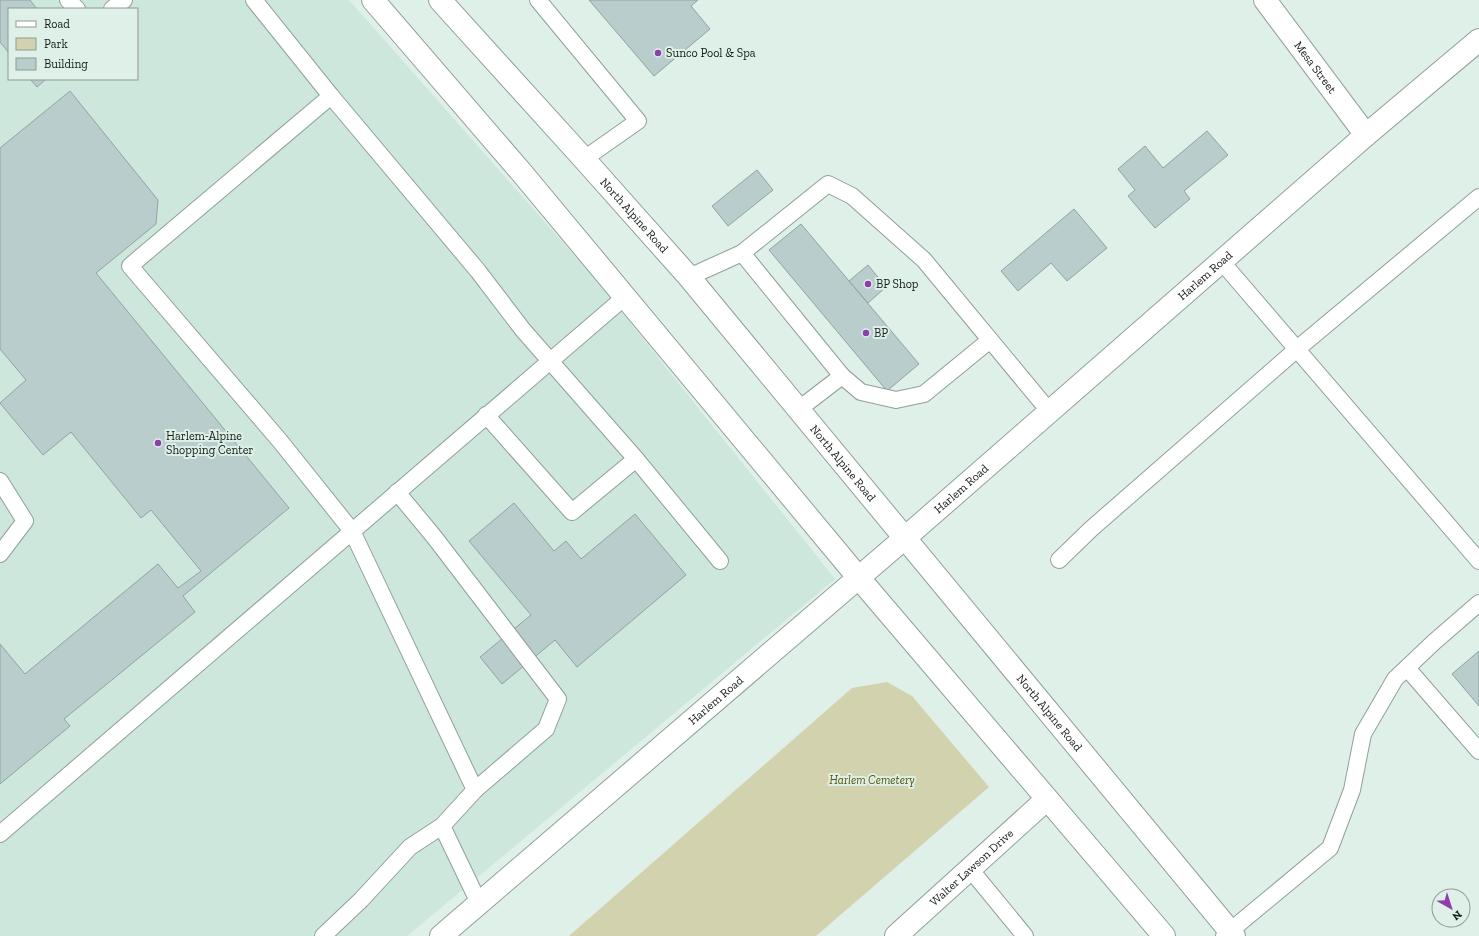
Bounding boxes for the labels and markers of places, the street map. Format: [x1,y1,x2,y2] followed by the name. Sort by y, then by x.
[666,46,756,60] place label: Sunco Pool & Spa
[653,48,663,58] marker: Sunco Pool & Spa
[876,277,919,291] place label: BP Shop
[863,279,873,289] marker: BP Shop
[874,326,888,340] place label: BP
[861,328,871,338] marker: BP
[166,429,253,457] place label: Harlem-Alpine Shopping Center
[153,438,163,448] marker: Harlem-Alpine Shopping Center

